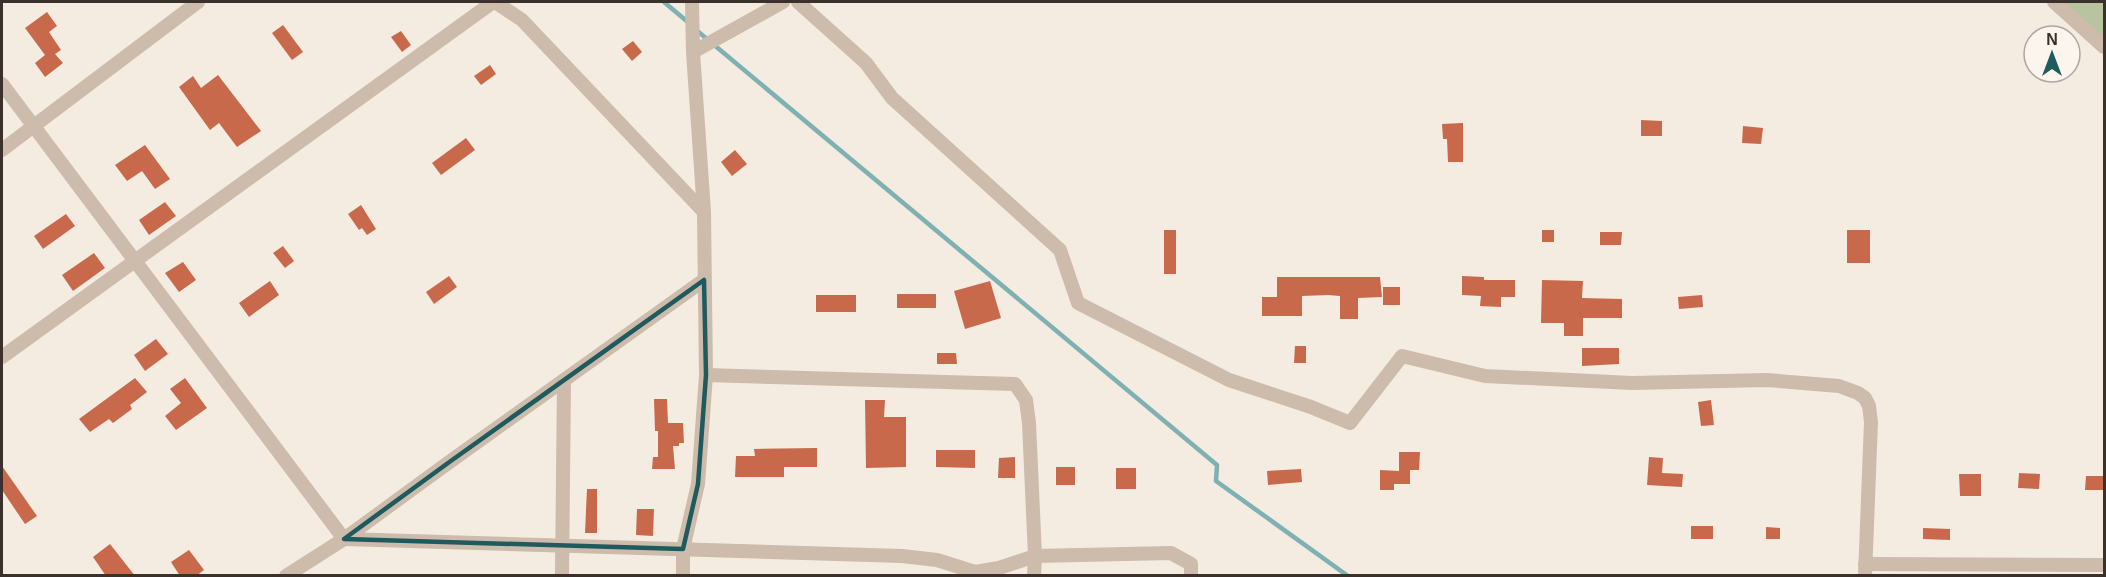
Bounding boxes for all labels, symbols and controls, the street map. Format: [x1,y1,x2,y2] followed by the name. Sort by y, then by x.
[2022,24,2082,84] north arrow
[2046,31,2058,48] text: N

